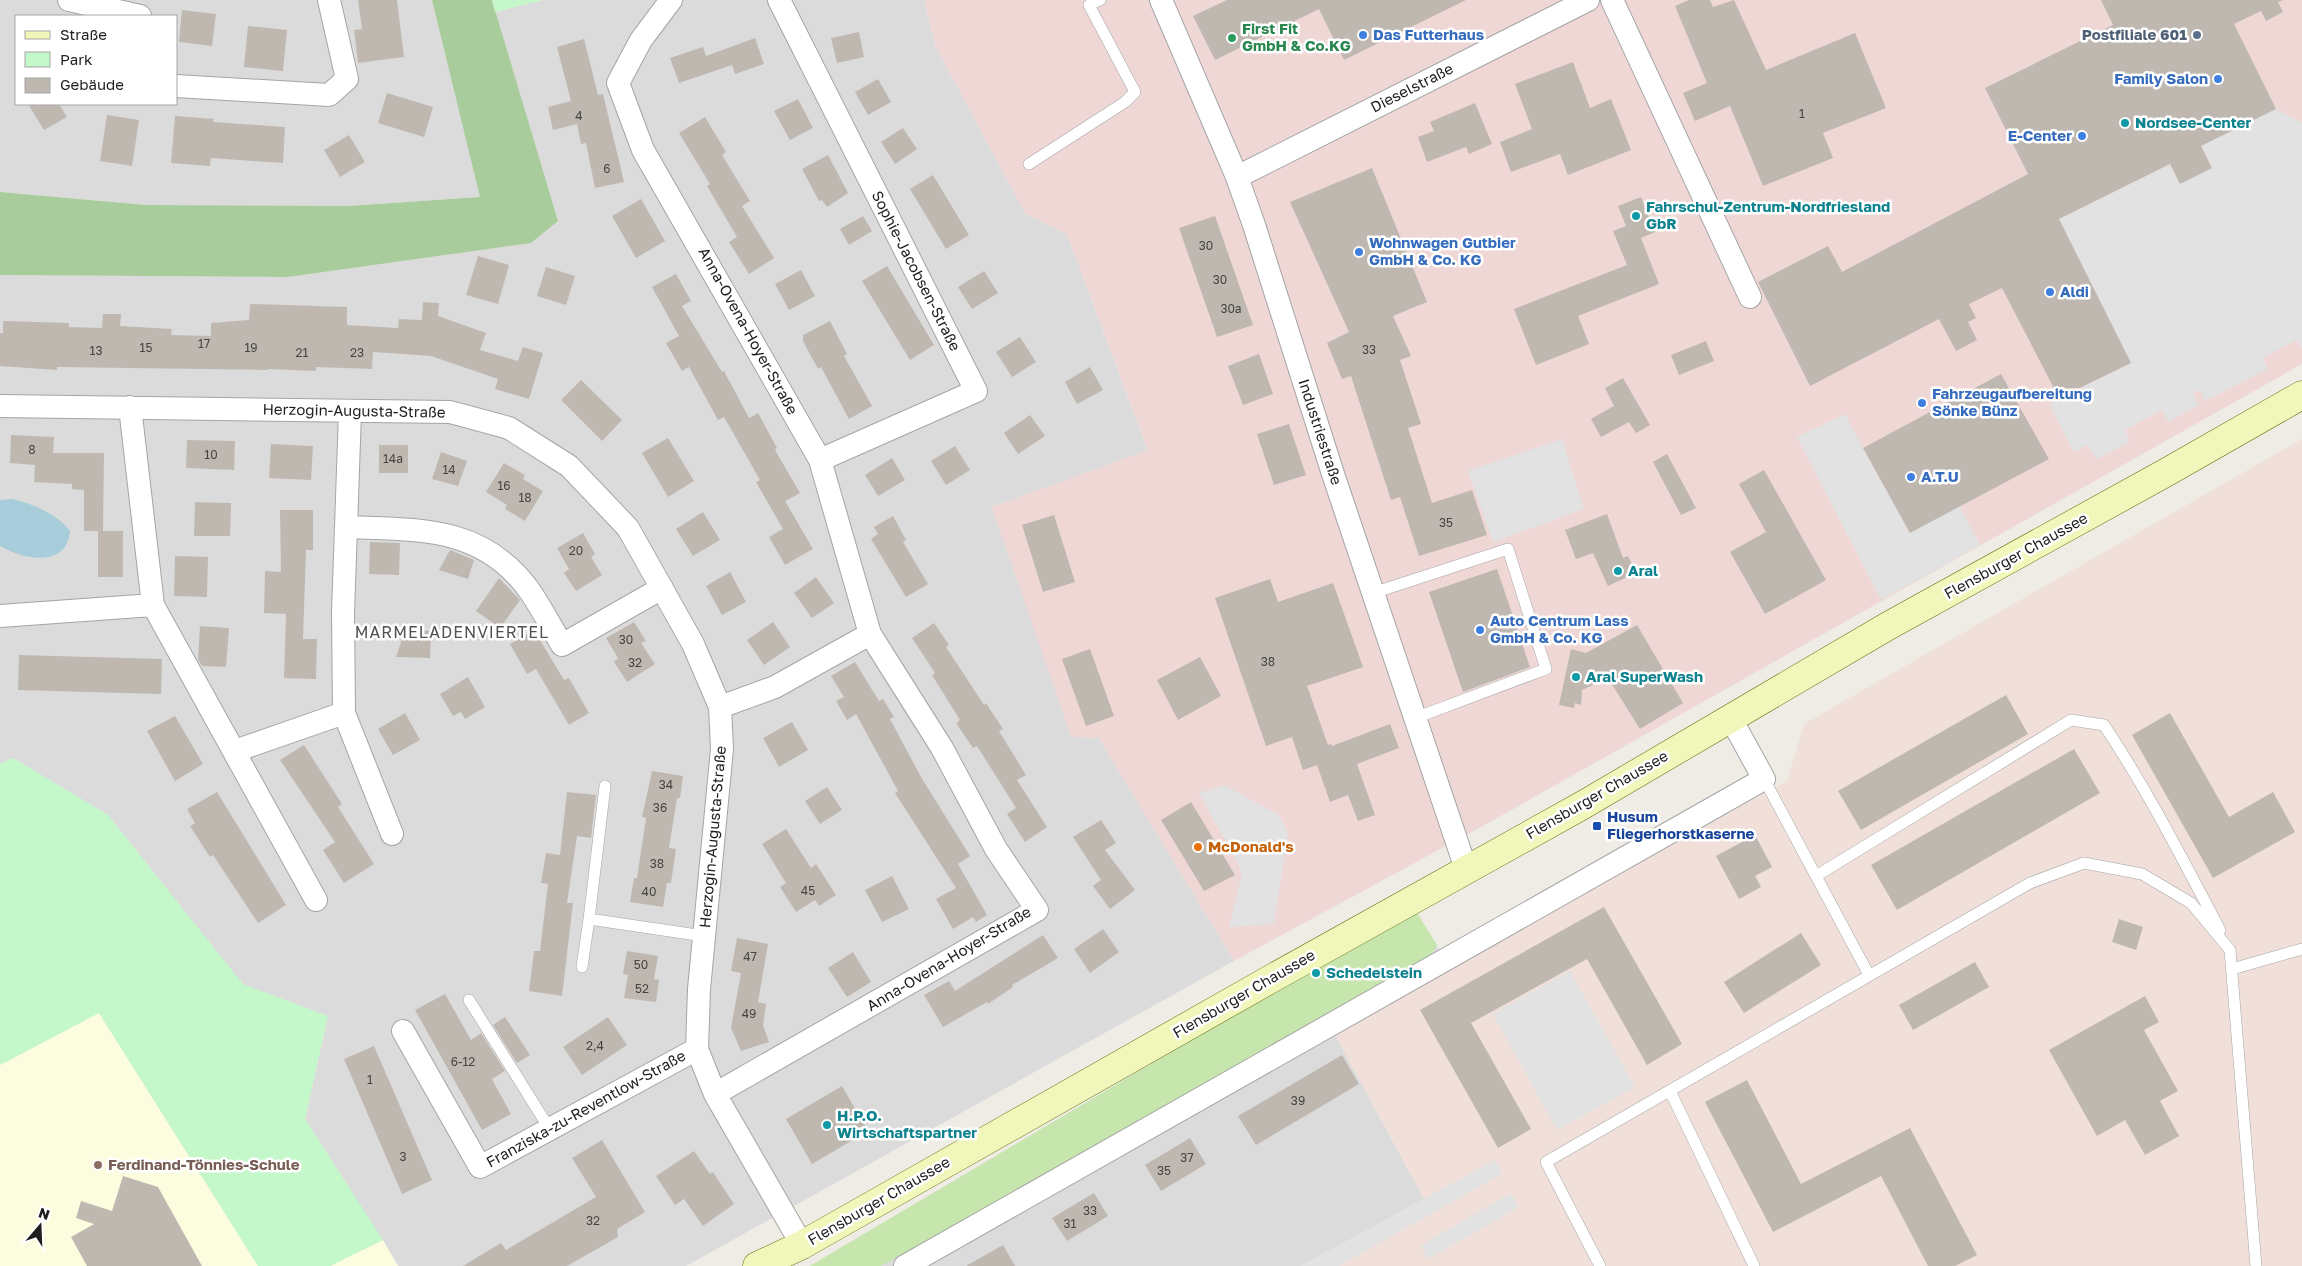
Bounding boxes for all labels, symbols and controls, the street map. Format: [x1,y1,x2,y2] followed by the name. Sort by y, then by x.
[15,15,178,105] legend
[1242,19,1351,54] place label: First Fit GmbH & Co.KG
[60,25,107,43] text: Straße
[1373,25,1484,43] place label: Das Futterhaus
[2082,25,2187,43] place label: Postfiliale 601
[1357,29,1369,41] marker: Das Futterhaus
[2191,29,2203,41] marker: Postfiliale 601
[1226,32,1238,44] marker: First Fit GmbH & Co.KG
[60,50,93,68] text: Park
[1367,58,1456,116] street label: Dieselstraße
[2114,69,2208,87] place label: Family Salon
[2212,73,2224,85] marker: Family Salon
[60,75,124,93] text: Gebäude
[1799,106,1805,121] house number: 1
[575,108,583,123] house number: 4
[2135,113,2251,131] place label: Nordsee-Center
[2119,117,2131,129] marker: Nordsee-Center
[2008,126,2072,144] place label: E-Center
[2076,130,2088,142] marker: E-Center
[603,161,611,176] house number: 6
[869,188,965,354] street label: Sophie-Jacobsen-Straße
[1646,197,1890,232] place label: Fahrschul-Zentrum-Nordfriesland GbR
[1630,210,1642,222] marker: Fahrschul-Zentrum-Nordfriesland GbR
[1369,233,1516,268] place label: Wohnwagen Gutbier GmbH & Co. KG
[1199,238,1213,253] house number: 30
[695,244,803,418] street label: Anna-Ovena-Hoyer-Straße
[1353,246,1365,258] marker: Wohnwagen Gutbier GmbH & Co. KG
[1213,272,1227,287] house number: 30
[2060,282,2089,300] place label: Aldi
[2044,286,2056,298] marker: Aldi
[1220,301,1242,316] house number: 30a
[198,336,210,351] house number: 17
[140,340,152,355] house number: 15
[244,340,258,355] house number: 19
[1362,342,1376,357] house number: 33
[90,343,102,358] house number: 13
[296,345,309,360] house number: 21
[350,345,364,360] house number: 23
[1295,376,1347,487] street label: Industriestraße
[1932,384,2092,419] place label: Fahrzeugaufbereitung Sönke Bünz
[1916,397,1928,409] marker: Fahrzeugaufbereitung Sönke Bünz
[262,399,446,421] street label: Herzogin-Augusta-Straße
[28,442,36,457] house number: 8
[204,447,218,462] house number: 10
[383,451,403,466] house number: 14a
[442,462,456,477] house number: 14
[1921,467,1959,485] place label: A.T.U
[1905,471,1917,483] marker: A.T.U
[497,478,511,493] house number: 16
[518,490,532,505] house number: 18
[1941,508,2091,602] street label: Flensburger Chaussee
[1439,515,1453,530] house number: 35
[569,543,583,558] house number: 20
[1628,561,1658,579] place label: Aral
[1612,565,1624,577] marker: Aral
[1490,611,1629,646] place label: Auto Centrum Lass GmbH & Co. KG
[355,622,549,642] district label: MARMELADENVIERTEL
[1474,624,1486,636] marker: Auto Centrum Lass GmbH & Co. KG
[619,632,633,647] house number: 30
[1261,654,1275,669] house number: 38
[628,655,642,670] house number: 32
[1586,667,1703,685] place label: Aral SuperWash
[1570,671,1582,683] marker: Aral SuperWash
[695,745,729,929] street label: Herzogin-Augusta-Straße
[1522,746,1671,842] street label: Flensburger Chaussee
[659,777,673,792] house number: 34
[653,800,667,815] house number: 36
[1607,807,1755,842] place label: Husum Fliegerhorstkaserne
[1591,820,1603,832] marker: Husum Fliegerhorstkaserne
[1208,837,1294,855] place label: McDonald's
[1192,841,1204,853] marker: McDonald's
[650,856,664,871] house number: 38
[801,883,815,898] house number: 45
[642,884,656,899] house number: 40
[863,902,1034,1014] street label: Anna-Ovena-Hoyer-Straße
[1169,945,1318,1041] street label: Flensburger Chaussee
[743,949,757,964] house number: 47
[634,957,648,972] house number: 50
[1326,963,1422,981] place label: Schedelstein
[1310,967,1322,979] marker: Schedelstein
[635,981,649,996] house number: 52
[742,1006,756,1021] house number: 49
[586,1038,604,1053] house number: 2,4
[483,1046,689,1171] street label: Franziska-zu-Reventlow-Straße
[451,1054,475,1069] house number: 6-12
[367,1072,373,1087] house number: 1
[1291,1093,1305,1108] house number: 39
[837,1106,977,1141] place label: H.P.O. Wirtschaftspartner
[821,1119,833,1131] marker: H.P.O. Wirtschaftspartner
[399,1149,407,1164] house number: 3
[1180,1150,1194,1165] house number: 37
[804,1152,953,1248] street label: Flensburger Chaussee
[108,1155,300,1173] place label: Ferdinand-Tönnies-Schule
[92,1159,104,1171] marker: Ferdinand-Tönnies-Schule
[1157,1163,1171,1178] house number: 35
[15,1201,65,1251] north arrow
[37,1203,52,1223] text: N
[1083,1203,1097,1218] house number: 33
[586,1213,600,1228] house number: 32
[1064,1216,1077,1231] house number: 31

